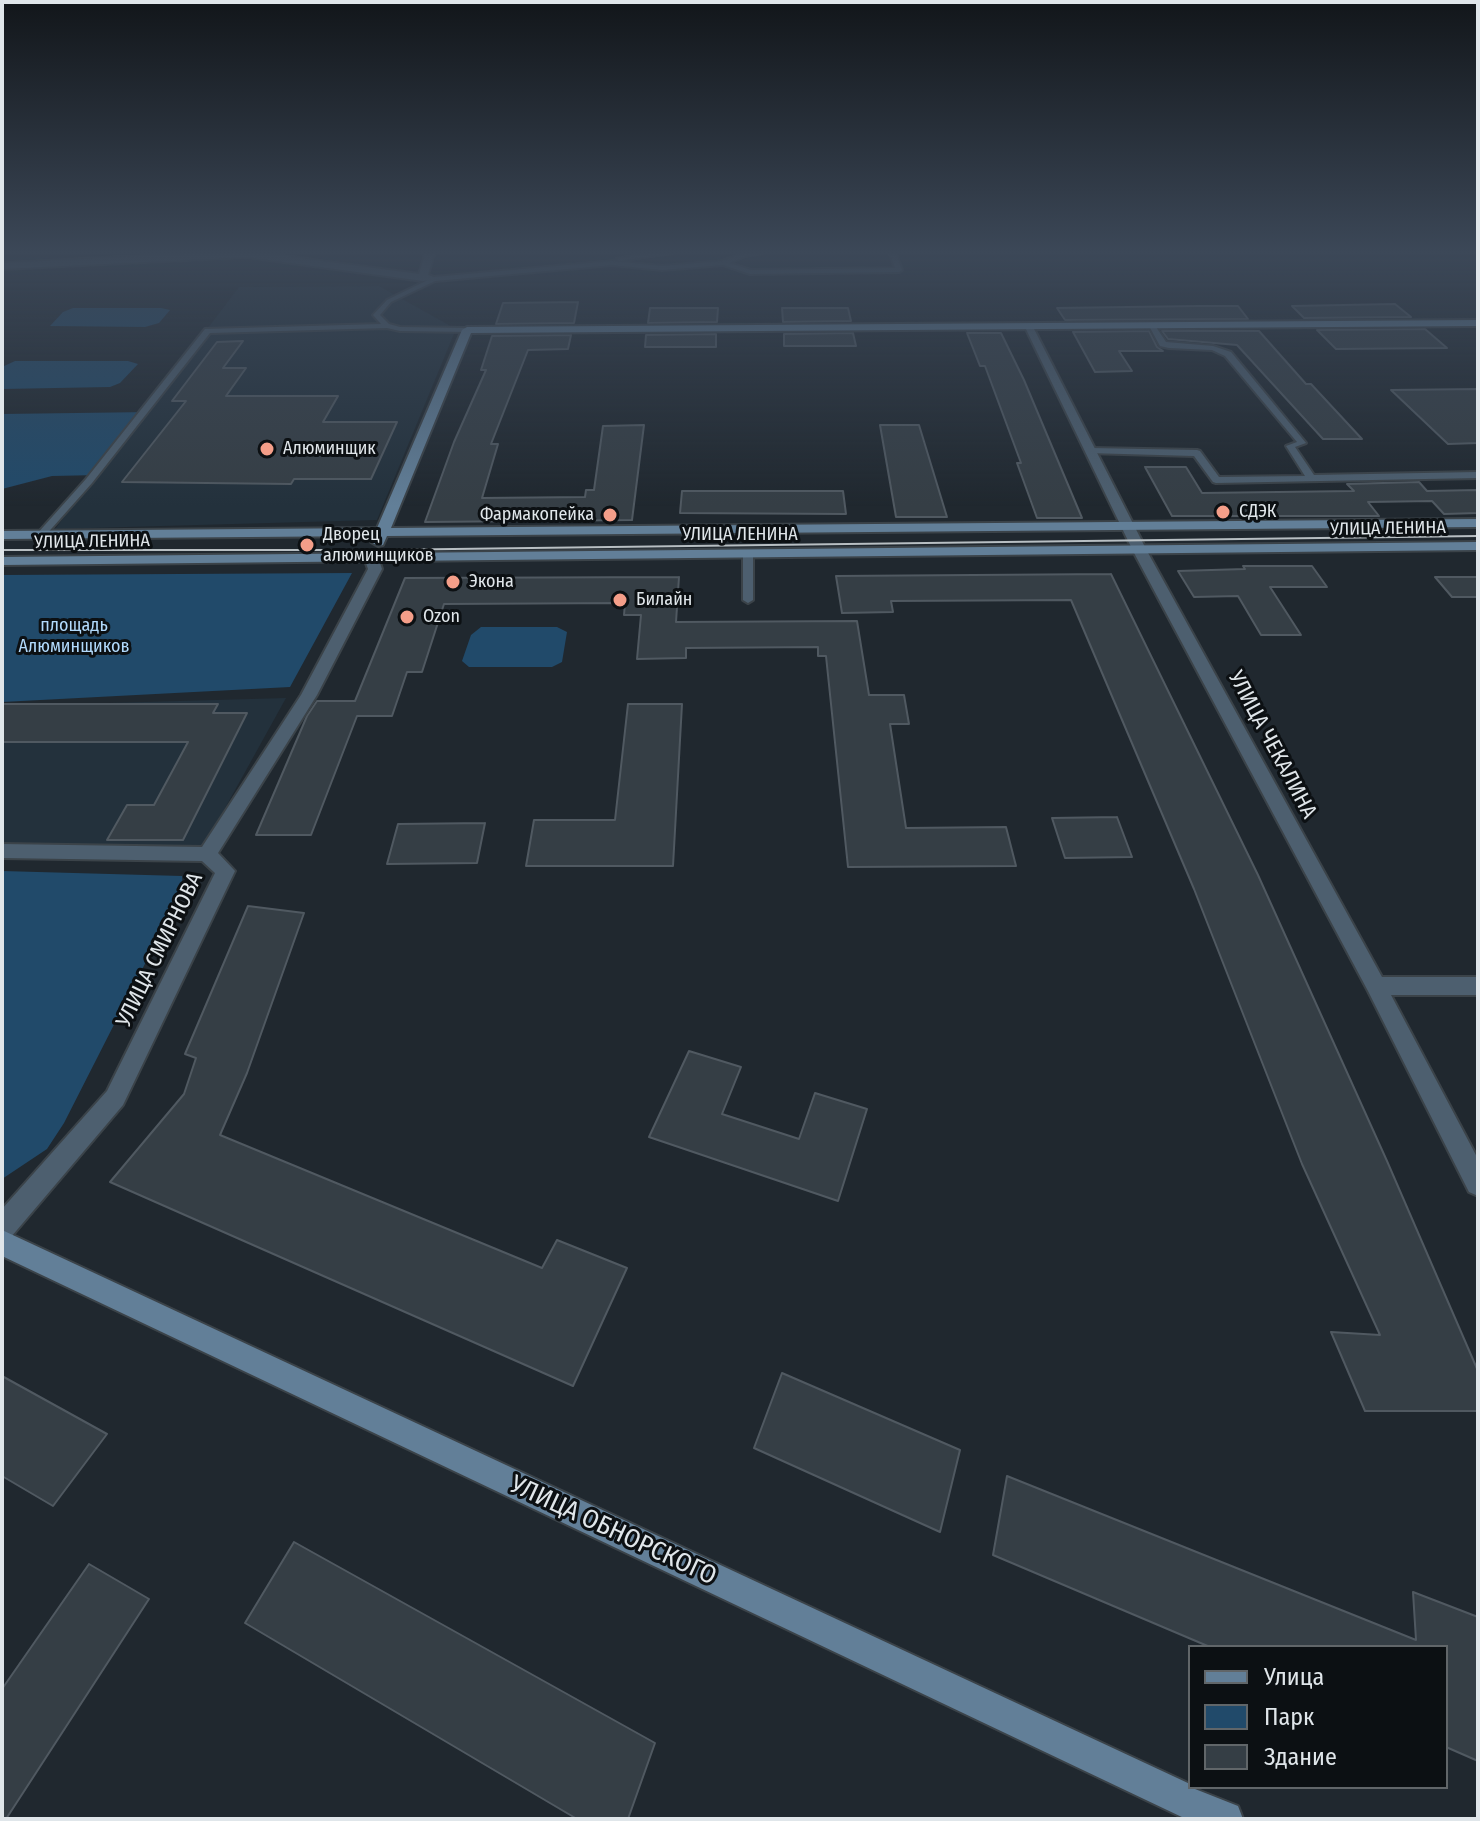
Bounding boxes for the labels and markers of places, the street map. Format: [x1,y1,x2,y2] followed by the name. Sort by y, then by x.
[283,438,376,460] place label: Алюминщик
[258,440,276,458] marker: Алюминщик
[1239,501,1276,523] place label: СДЭК
[1214,503,1232,521] marker: СДЭК
[480,504,594,526] place label: Фармакопейка
[601,506,619,524] marker: Фармакопейка
[323,524,433,566] place label: Дворец алюминщиков
[298,536,316,554] marker: Дворец алюминщиков
[469,571,514,593] place label: Экона
[444,573,462,591] marker: Экона
[636,589,692,611] place label: Билайн
[611,591,629,609] marker: Билайн
[423,606,460,628] place label: Ozon
[398,608,416,626] marker: Ozon

